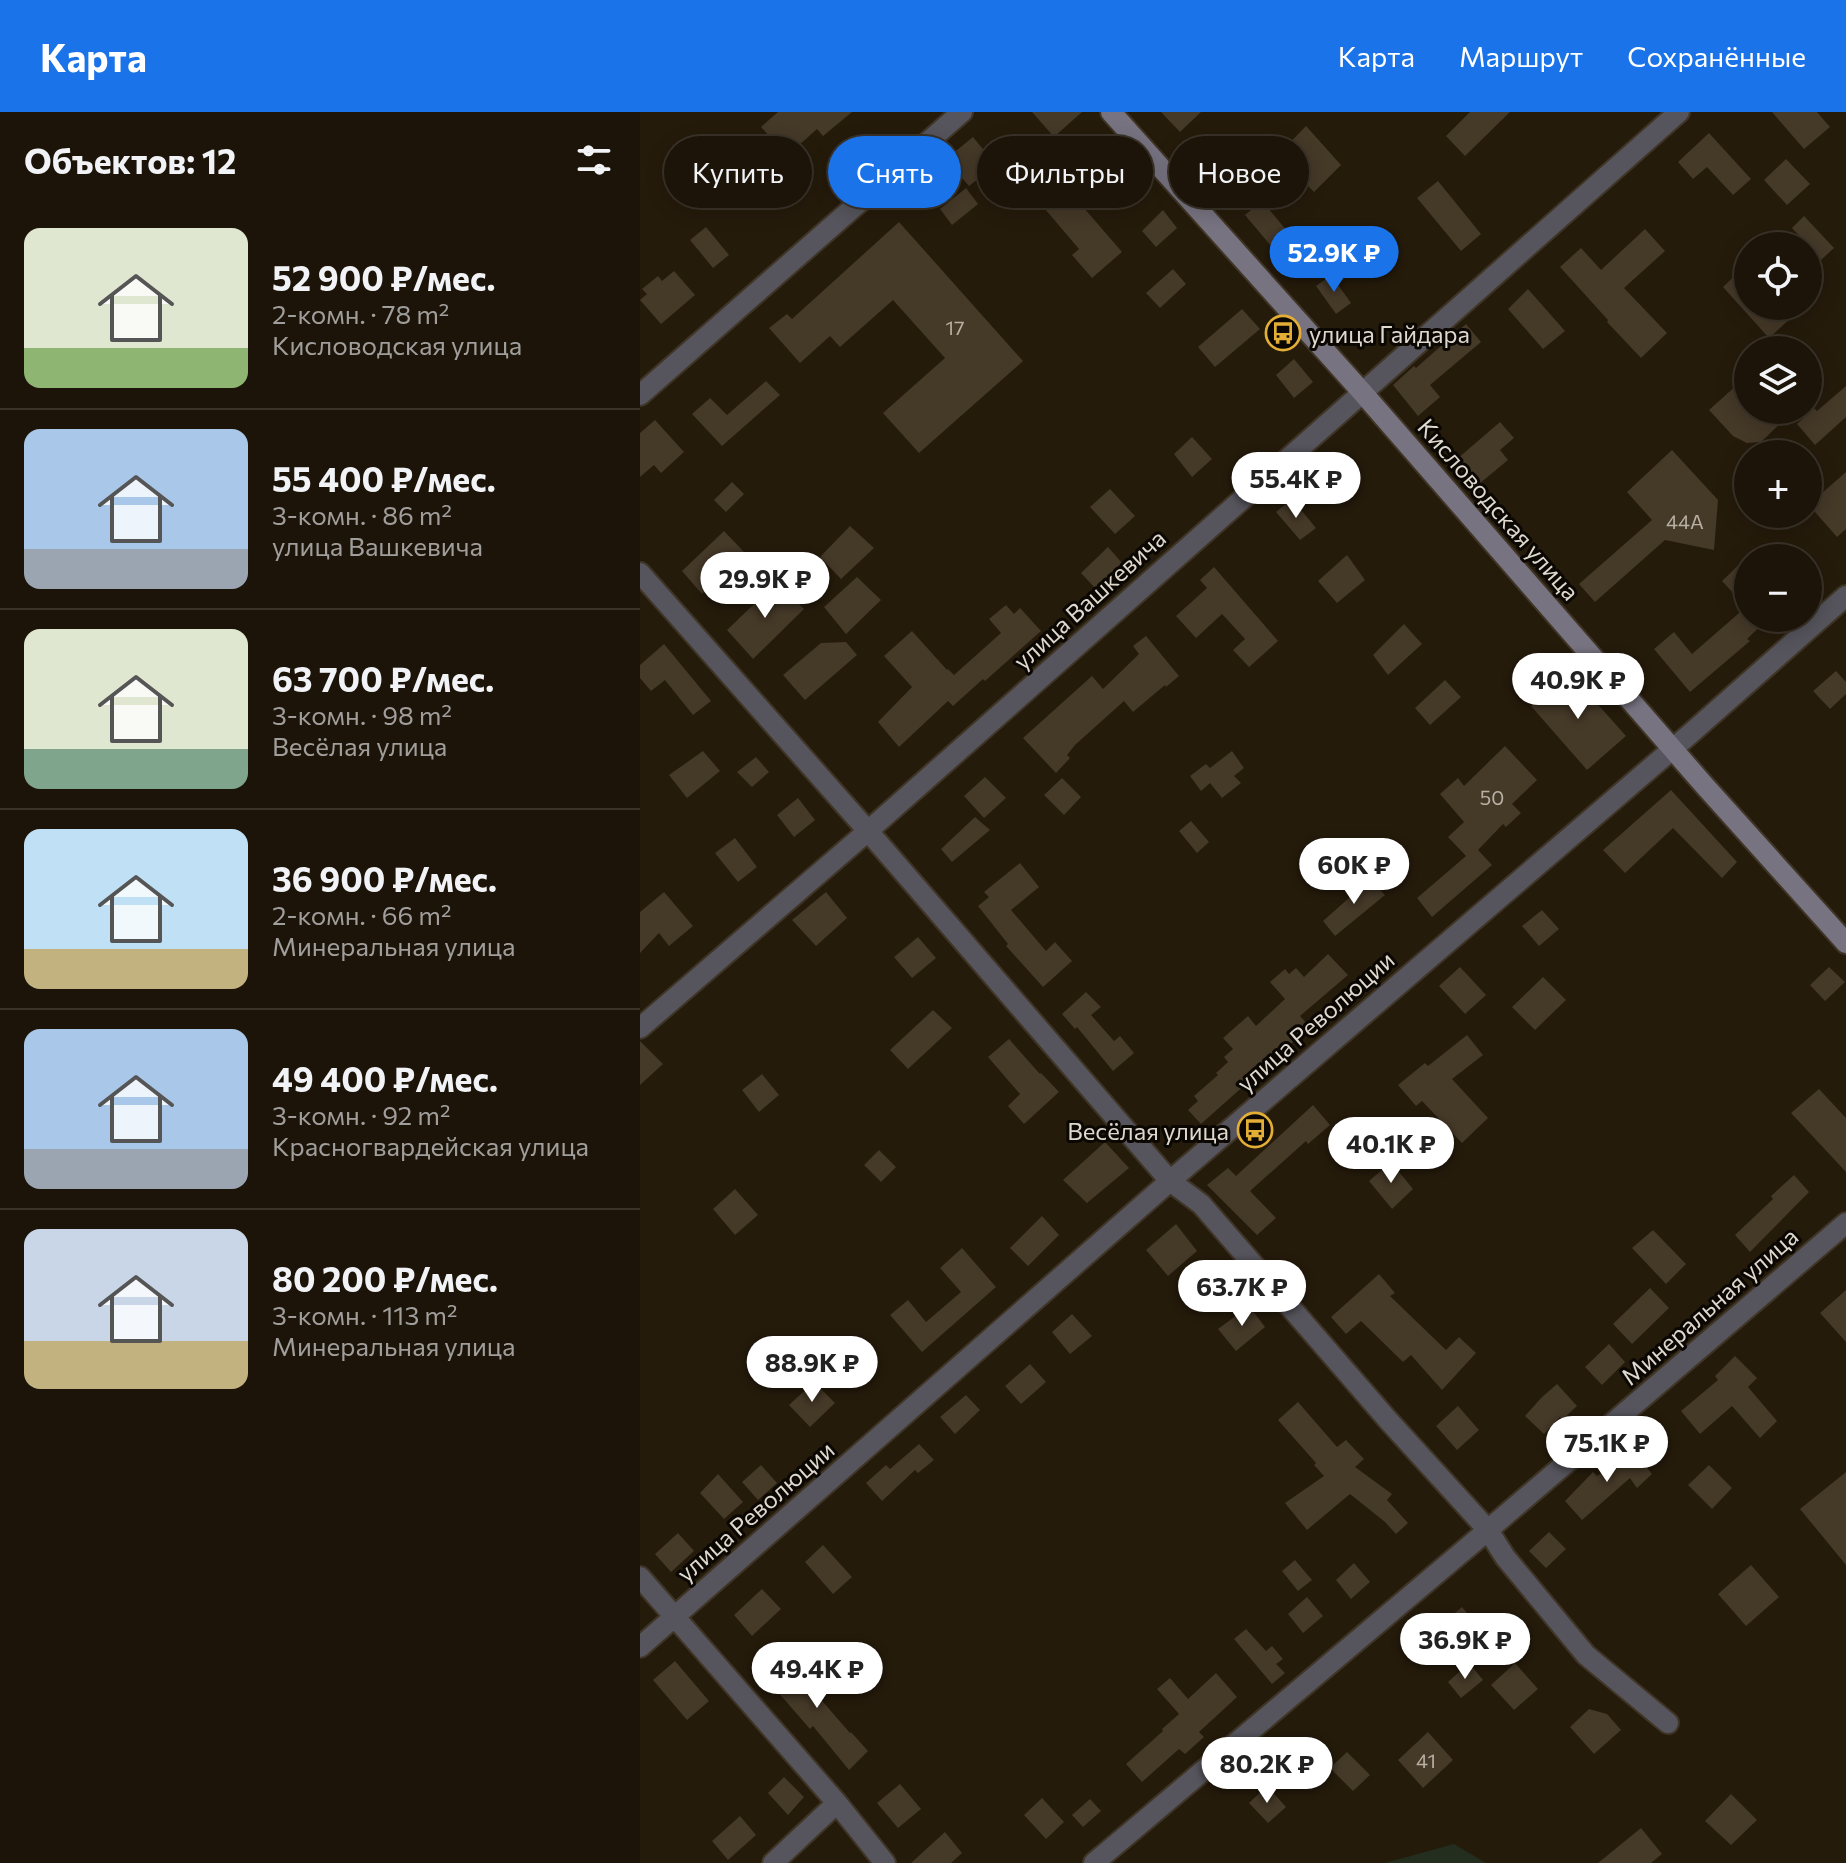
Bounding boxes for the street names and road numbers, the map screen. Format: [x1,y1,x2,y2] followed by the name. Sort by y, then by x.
[1412,412,1586,606] street label: Кисловодская улица
[1007,523,1171,675] street label: улица Вашкевича
[1230,945,1400,1097] street label: улица Революции
[1615,1221,1803,1391] street label: Минеральная улица
[670,1435,840,1587] street label: улица Революции

